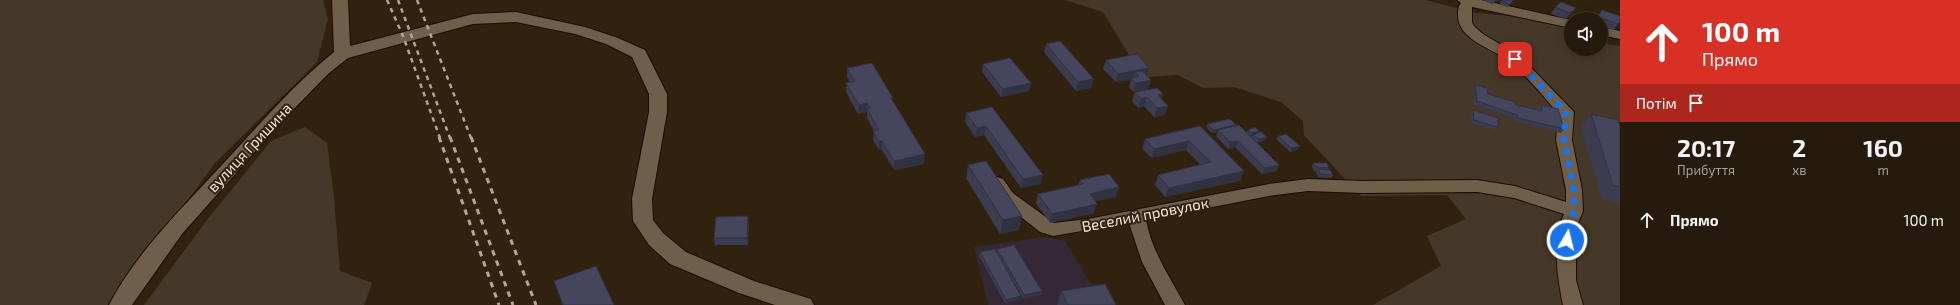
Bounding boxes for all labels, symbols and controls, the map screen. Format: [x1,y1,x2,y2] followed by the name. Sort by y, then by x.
[1564,12,1608,56] map controls
[1564,12,1608,56] button: sound
[1702,14,1780,48] text: 100 m
[1636,16,1688,68] icon: ahead
[1498,42,1532,76] pin
[1504,48,1526,70] icon: arrive
[1702,48,1758,70] text: Прямо
[1685,92,1707,114] icon: arrive
[1636,94,1677,112] text: Потім
[203,99,296,196] street label: вулиця Гришина
[1677,133,1735,162] text: 20:17
[1792,133,1806,162] text: 2
[1863,133,1903,162] text: 160
[1677,162,1735,178] text: Прибуття
[1792,162,1806,178] text: хв
[1877,162,1889,178] text: m
[1080,193,1210,236] street label: Веселий провулок
[1636,209,1658,231] icon: ahead
[1670,211,1719,229] text: Прямо
[1903,211,1944,229] text: 100 m
[1546,219,1588,261] position arrow

